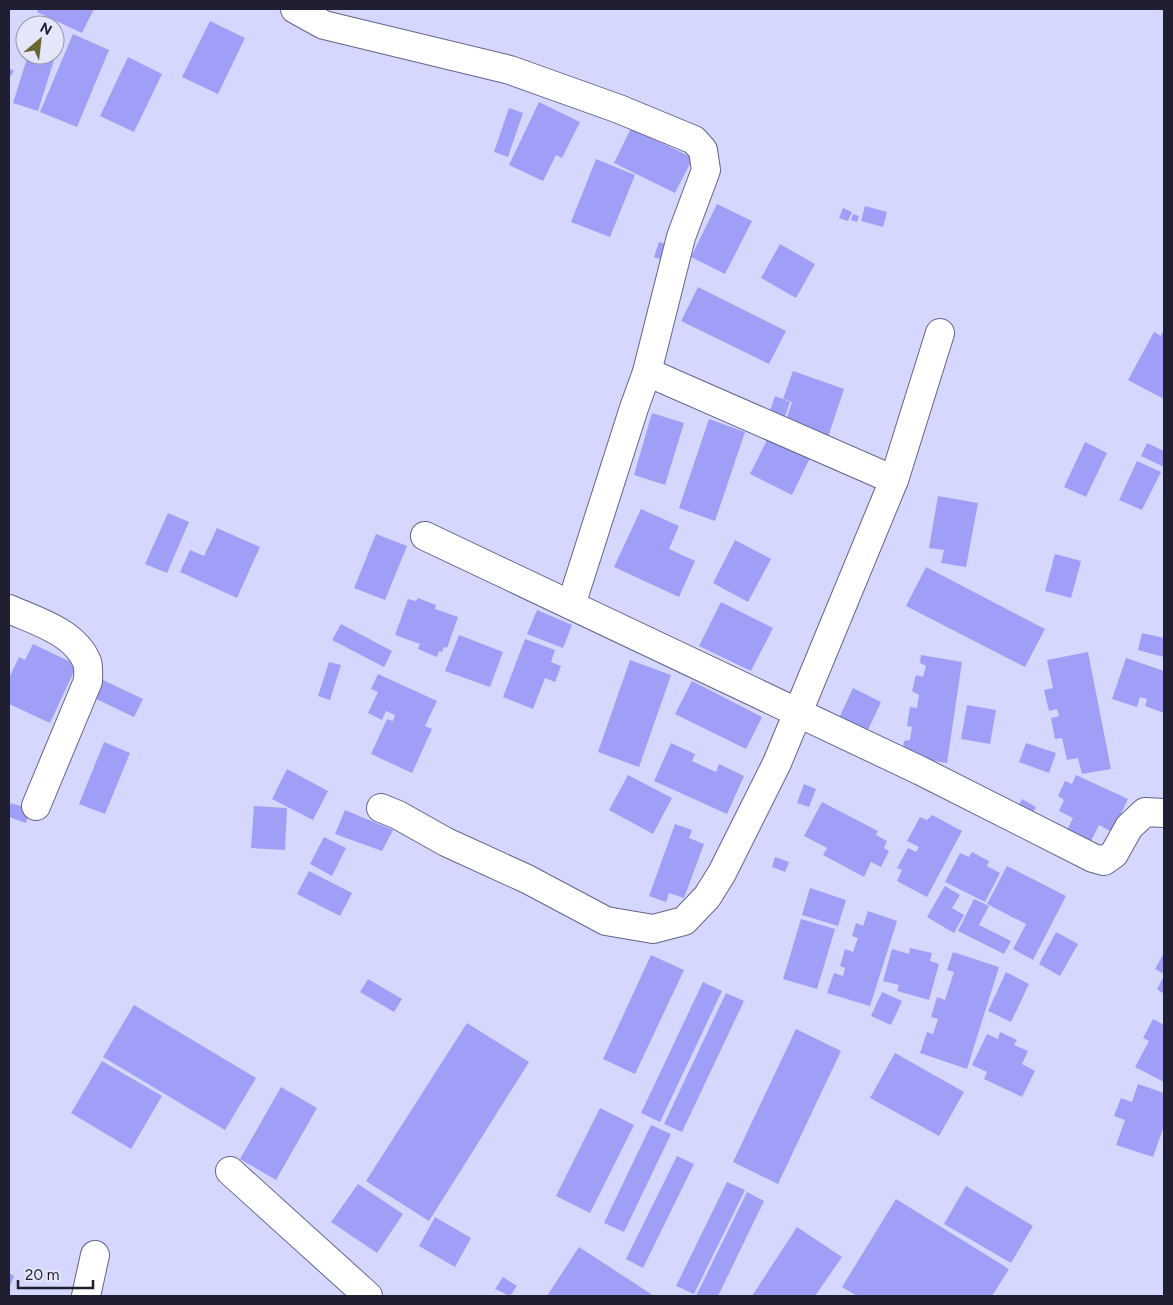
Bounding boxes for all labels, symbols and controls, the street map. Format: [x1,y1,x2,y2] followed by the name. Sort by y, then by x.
[15,15,65,65] north arrow
[37,19,55,39] text: N
[18,1258,92,1290] scale bar
[25,1266,59,1284] text: 20 m

